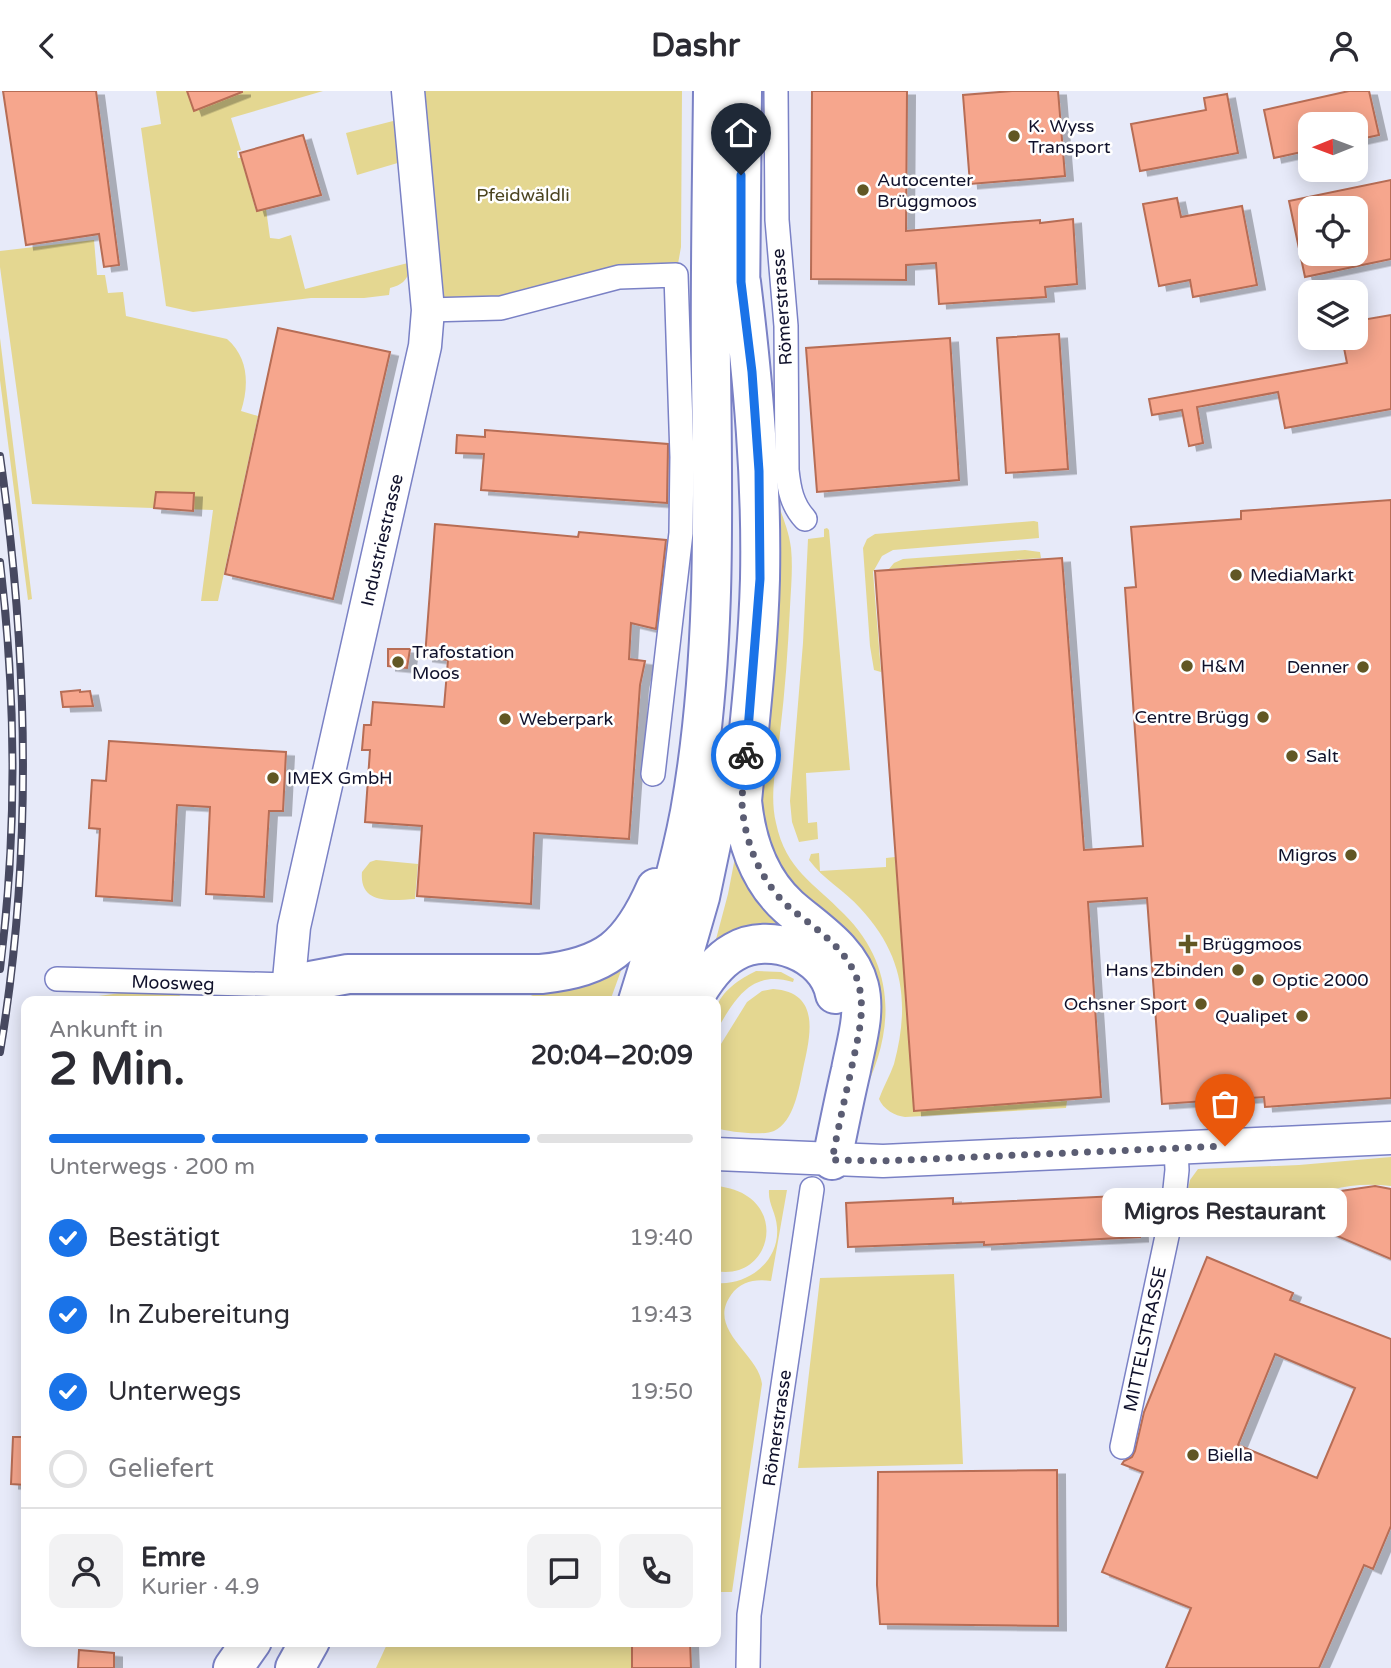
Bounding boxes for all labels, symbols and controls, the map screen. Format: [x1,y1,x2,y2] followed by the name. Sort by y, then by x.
[28,27,66,65] icon: back
[651,27,740,65] text: Dashr
[1325,27,1363,65] icon: person
[711,103,771,175] pin
[1298,112,1368,182] north arrow
[1298,112,1368,350] map controls
[722,114,760,152] icon: home
[1028,115,1111,158] place label: K. Wyss Transport
[1006,128,1022,144] marker: K. Wyss Transport
[877,169,977,212] place label: Autocenter Brüggmoos
[855,182,871,198] marker: Autocenter Brüggmoos
[476,184,570,206] park label: Pfeidwäldli
[1298,196,1368,266] button: locate
[767,248,797,366] street label: Römerstrasse
[1298,280,1368,350] button: layers
[356,472,408,608] street label: Industriestrasse
[1250,564,1354,586] place label: MediaMarkt
[1228,567,1244,583] marker: MediaMarkt
[412,641,515,684] place label: Trafostation Moos
[390,654,406,670] marker: Trafostation Moos
[1201,655,1245,677] place label: H&M
[1287,656,1349,678] place label: Denner
[1179,658,1195,674] marker: H&M
[1355,659,1371,675] marker: Denner
[1135,706,1249,728] place label: Centre Brügg
[519,708,613,730] place label: Weberpark
[1255,709,1271,725] marker: Centre Brügg
[497,711,513,727] marker: Weberpark
[711,720,781,790] courier
[727,736,765,774] icon: bike
[1306,745,1339,767] place label: Salt
[1284,748,1300,764] marker: Salt
[287,767,393,789] place label: IMEX GmbH
[265,770,281,786] marker: IMEX GmbH
[1278,844,1337,866] place label: Migros
[1343,847,1359,863] marker: Migros
[1202,933,1302,955] place label: Brüggmoos
[1180,936,1196,952] marker: Brüggmoos
[1105,959,1224,981] place label: Hans Zbinden
[1230,962,1246,978] marker: Hans Zbinden
[1272,969,1369,991] place label: Optic 2000
[131,971,215,995] street label: Moosweg
[1250,972,1266,988] marker: Optic 2000
[1064,993,1187,1015] place label: Ochsner Sport
[1193,996,1209,1012] marker: Ochsner Sport
[1215,1005,1288,1027] place label: Qualipet
[1294,1008,1310,1024] marker: Qualipet
[49,1016,163,1044] text: Ankunft in
[531,1040,693,1071] text: 20:04–20:09
[49,1042,185,1097] text: 2 Min.
[1195,1074,1255,1146] pin
[1206,1085,1244,1123] icon: bag
[49,1153,255,1181] text: Unterwegs · 200 m
[1102,1188,1348,1237] callout: Migros Restaurant
[1124,1198,1325,1226] text: Migros Restaurant
[49,1219,87,1257] icon: check
[108,1222,220,1253] text: Bestätigt
[629,1224,693,1252] text: 19:40
[1119,1265,1171,1413] street label: MITTELSTRASSE
[49,1296,87,1334] icon: check
[108,1299,290,1330] text: In Zubereitung
[629,1301,693,1329] text: 19:43
[758,1368,796,1488] street label: Römerstrasse
[49,1373,87,1411] icon: check
[108,1376,241,1407] text: Unterwegs
[629,1378,693,1406] text: 19:50
[1207,1444,1253,1466] place label: Biella
[1185,1447,1201,1463] marker: Biella
[108,1453,214,1484] text: Geliefert
[49,1534,123,1608] button: person
[527,1534,601,1608] button: chat
[619,1534,693,1608] button: phone
[141,1542,206,1573] text: Emre
[141,1573,260,1601] text: Kurier · 4.9

